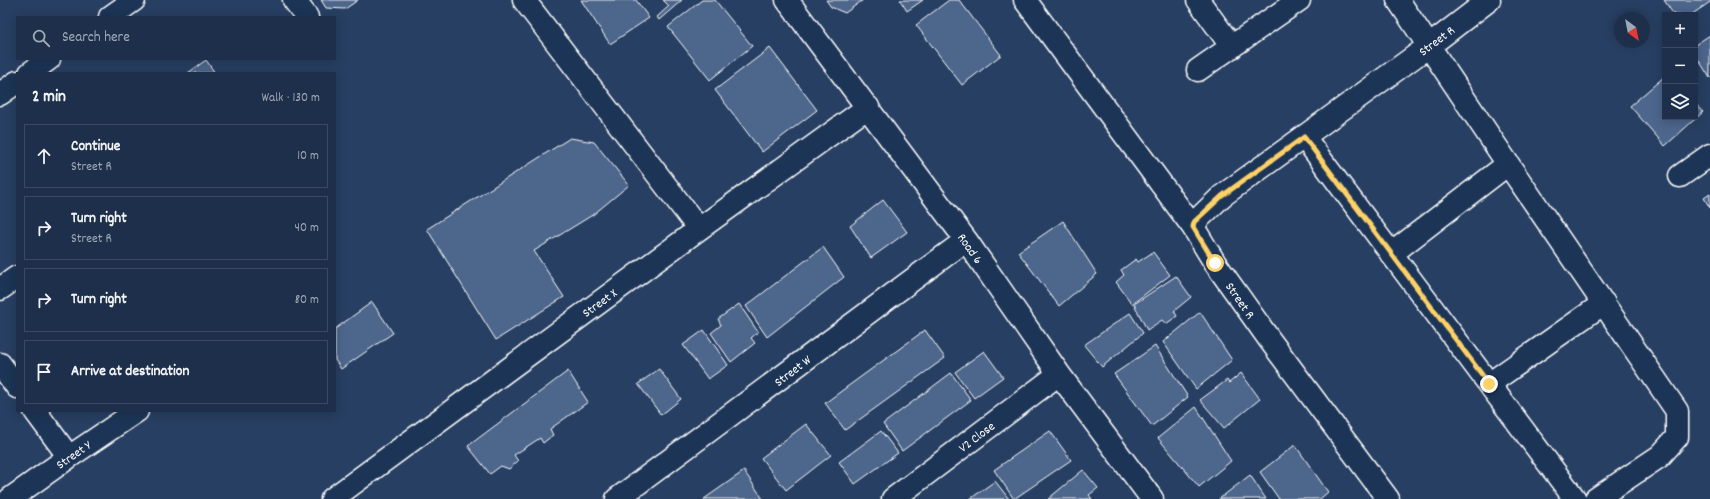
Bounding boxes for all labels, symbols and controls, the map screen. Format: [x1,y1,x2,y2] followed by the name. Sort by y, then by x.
[1614,12,1650,48] north arrow
[1662,12,1698,120] map controls
[1662,12,1698,48] button: +
[16,16,336,60] search box
[1415,22,1460,62] street label: Street R
[30,27,52,49] icon: search
[62,27,130,49] text: Search here
[1662,48,1698,84] button: −
[1662,84,1698,120] button: layers
[32,86,66,110] text: 2 min
[261,89,320,108] text: Walk · 130 m
[71,136,120,158] text: Continue
[33,145,55,167] icon: ahead
[297,147,319,166] text: 10 m
[71,158,112,177] text: Street R
[71,208,127,230] text: Turn right
[33,217,55,239] icon: right
[295,219,319,238] text: 40 m
[71,230,112,249] text: Street R
[952,230,986,269] street label: Road 6
[1206,254,1224,272] route start
[1219,279,1258,324] street label: Street R
[579,285,622,323] street label: Street X
[33,289,55,311] icon: right
[71,289,127,311] text: Turn right
[295,291,319,310] text: 80 m
[771,351,816,392] street label: Street W
[33,361,55,383] icon: arrive
[71,361,189,383] text: Arrive at destination
[1480,375,1498,393] route end
[955,418,1000,458] street label: V2 Close
[53,436,97,475] street label: Street Y

